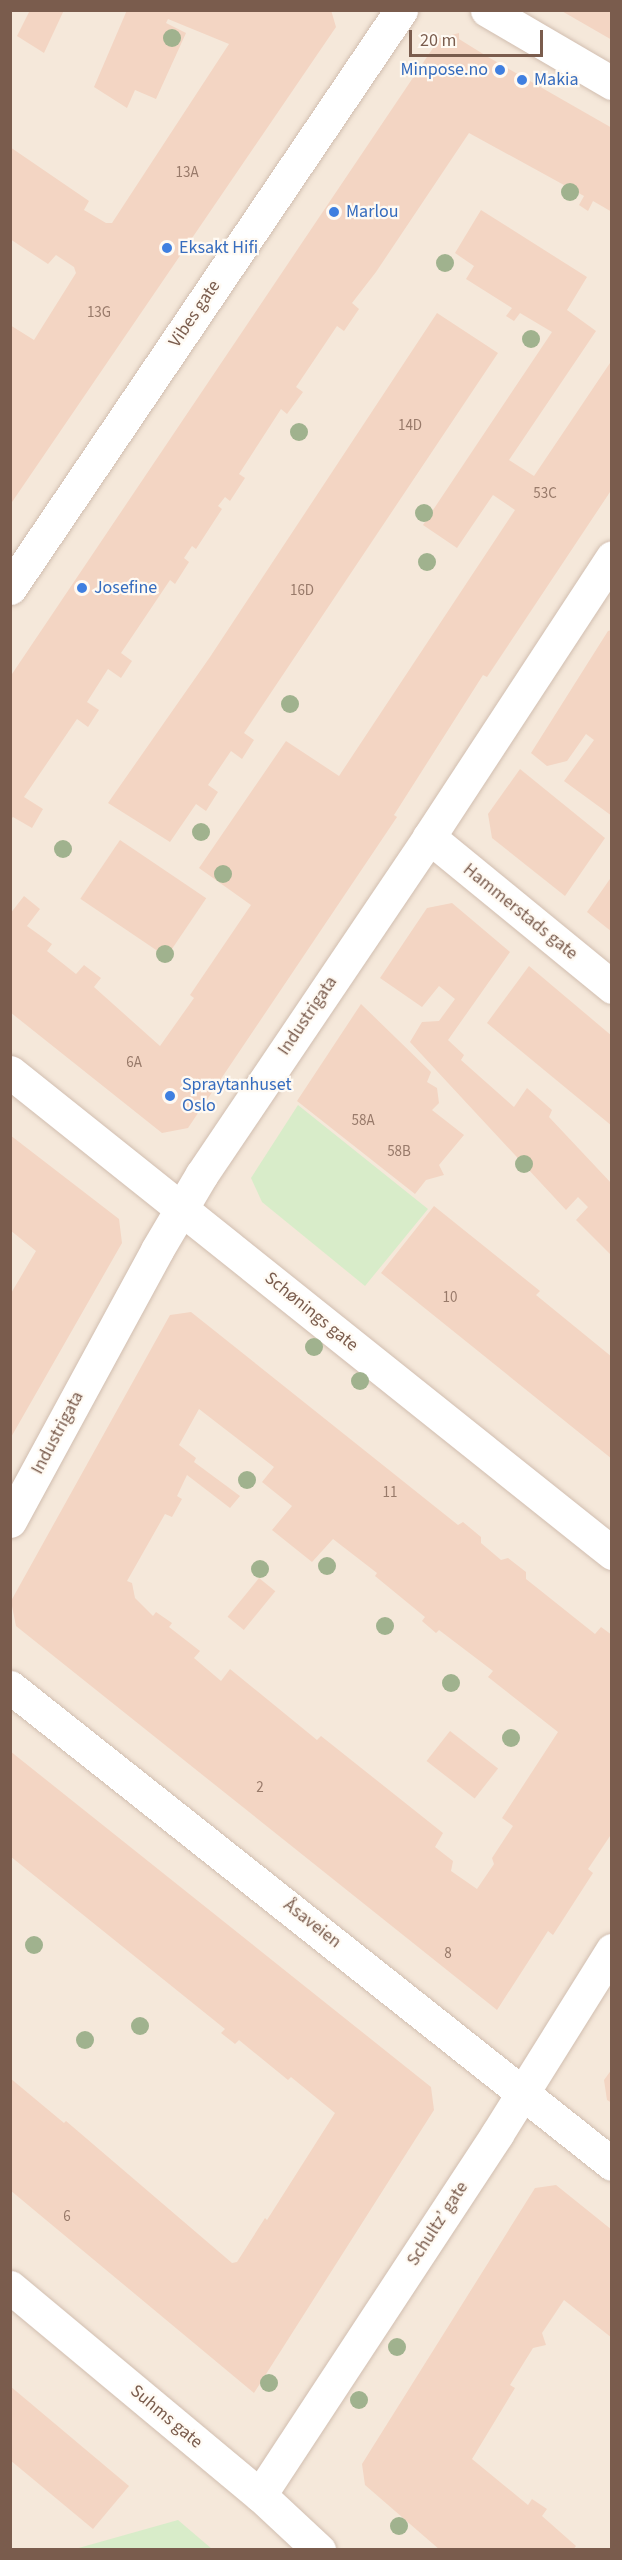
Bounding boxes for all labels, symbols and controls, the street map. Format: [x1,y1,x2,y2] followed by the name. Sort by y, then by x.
[412,18,546,56] scale bar
[420,28,456,53] text: 20 m
[400,59,488,81] place label: Minpose.no
[493,63,507,77] marker: Minpose.no
[534,69,579,91] place label: Makia
[515,73,529,87] marker: Makia
[175,164,199,182] house number: 13A
[346,201,399,223] place label: Marlou
[327,205,341,219] marker: Marlou
[179,237,258,259] place label: Eksakt Hifi
[160,241,174,255] marker: Eksakt Hifi
[165,276,225,352] street label: Vibes gate
[87,304,111,322] house number: 13G
[398,417,422,435] house number: 14D
[533,485,557,503] house number: 53C
[94,577,157,599] place label: Josefine
[75,581,89,595] marker: Josefine
[290,582,314,600] house number: 16D
[458,859,582,965] street label: Hammerstads gate
[274,972,342,1060] street label: Industrigata
[126,1054,142,1072] house number: 6A
[182,1075,291,1118] place label: Spraytanhuset Oslo
[163,1089,177,1103] marker: Spraytanhuset Oslo
[351,1112,375,1130] house number: 58A
[387,1143,411,1161] house number: 58B
[260,1268,362,1356] street label: Schønings gate
[443,1289,457,1307] house number: 10
[27,1388,89,1478] street label: Industrigata
[383,1484,397,1502] house number: 11
[256,1779,264,1797] house number: 2
[279,1895,345,1953] street label: Åsaveien
[444,1945,452,1963] house number: 8
[403,2178,473,2270] street label: Schultz’ gate
[63,2208,71,2226] house number: 6
[125,2381,207,2453] street label: Suhms gate

